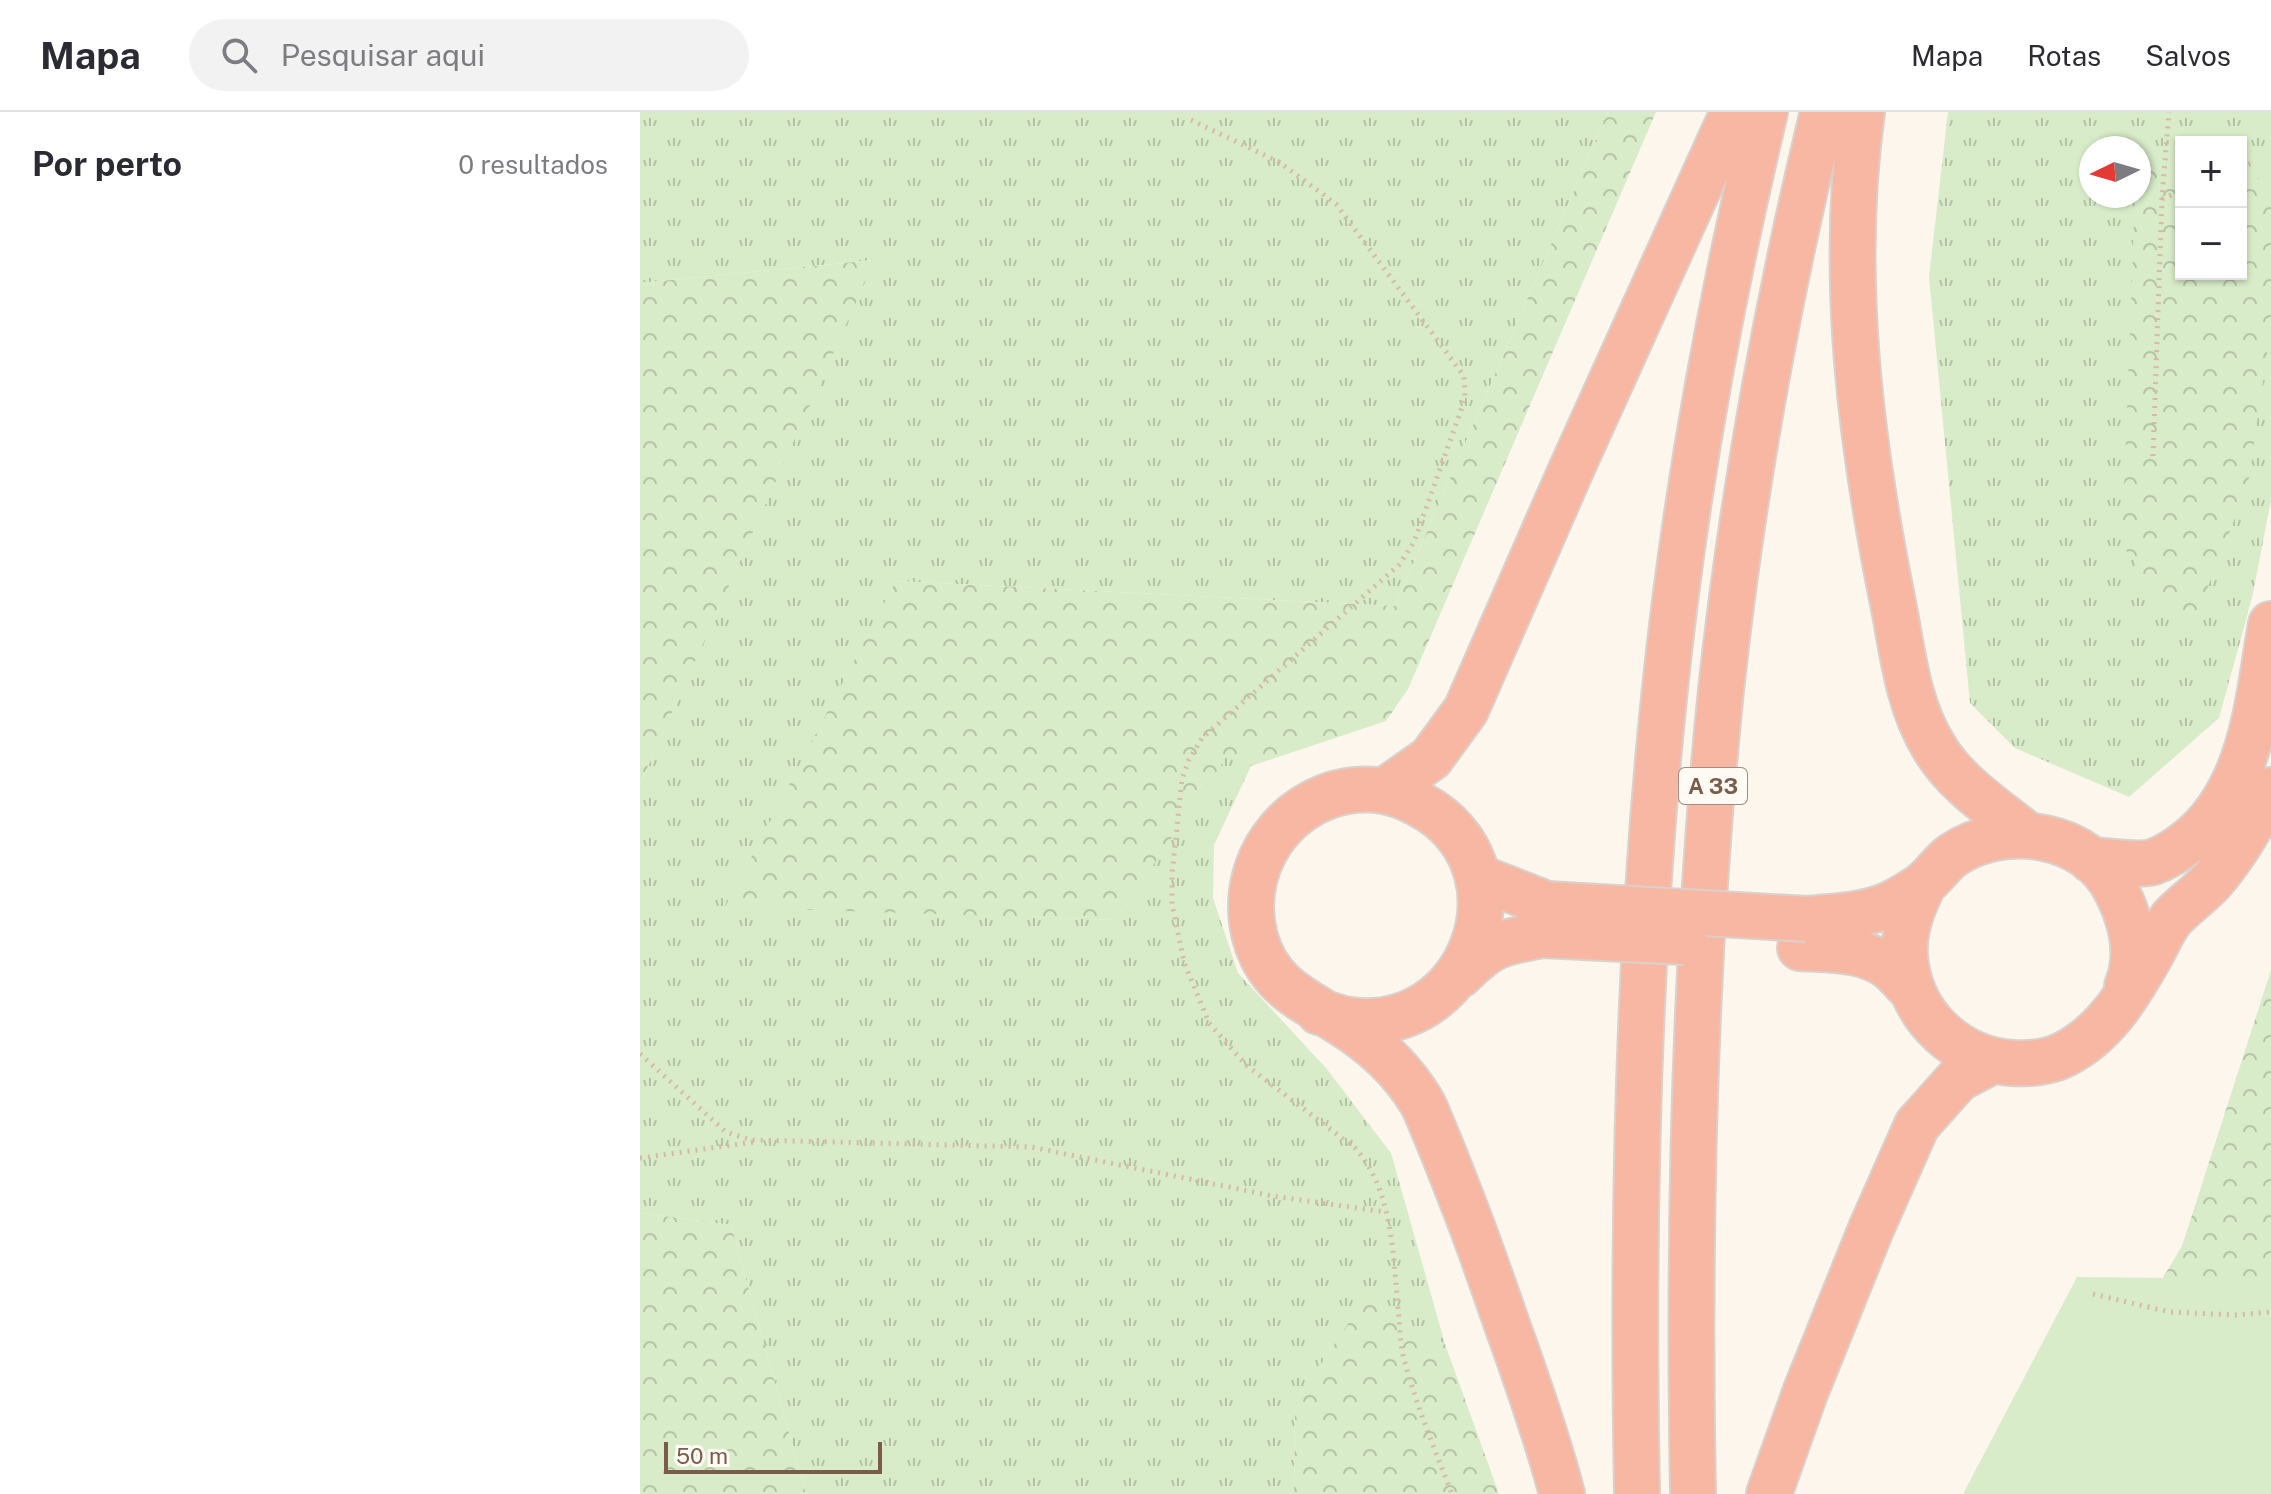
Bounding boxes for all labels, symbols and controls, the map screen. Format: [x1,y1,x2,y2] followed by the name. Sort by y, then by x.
[189,19,749,91] search box
[40,33,141,78] text: Mapa
[217,33,261,77] icon: search
[281,37,485,73] text: Pesquisar aqui
[1911,39,1983,72] text: Mapa
[2027,39,2101,72] text: Rotas
[2145,39,2231,72] text: Salvos
[2079,136,2151,208] north arrow
[2175,136,2247,280] map controls
[2175,136,2247,208] button: +
[32,144,182,184] text: Por perto
[458,149,608,180] text: 0 resultados
[2175,208,2247,280] button: −
[1679,768,1747,804] road number: A 33
[664,1438,882,1474] scale bar
[676,1443,728,1469] text: 50 m

